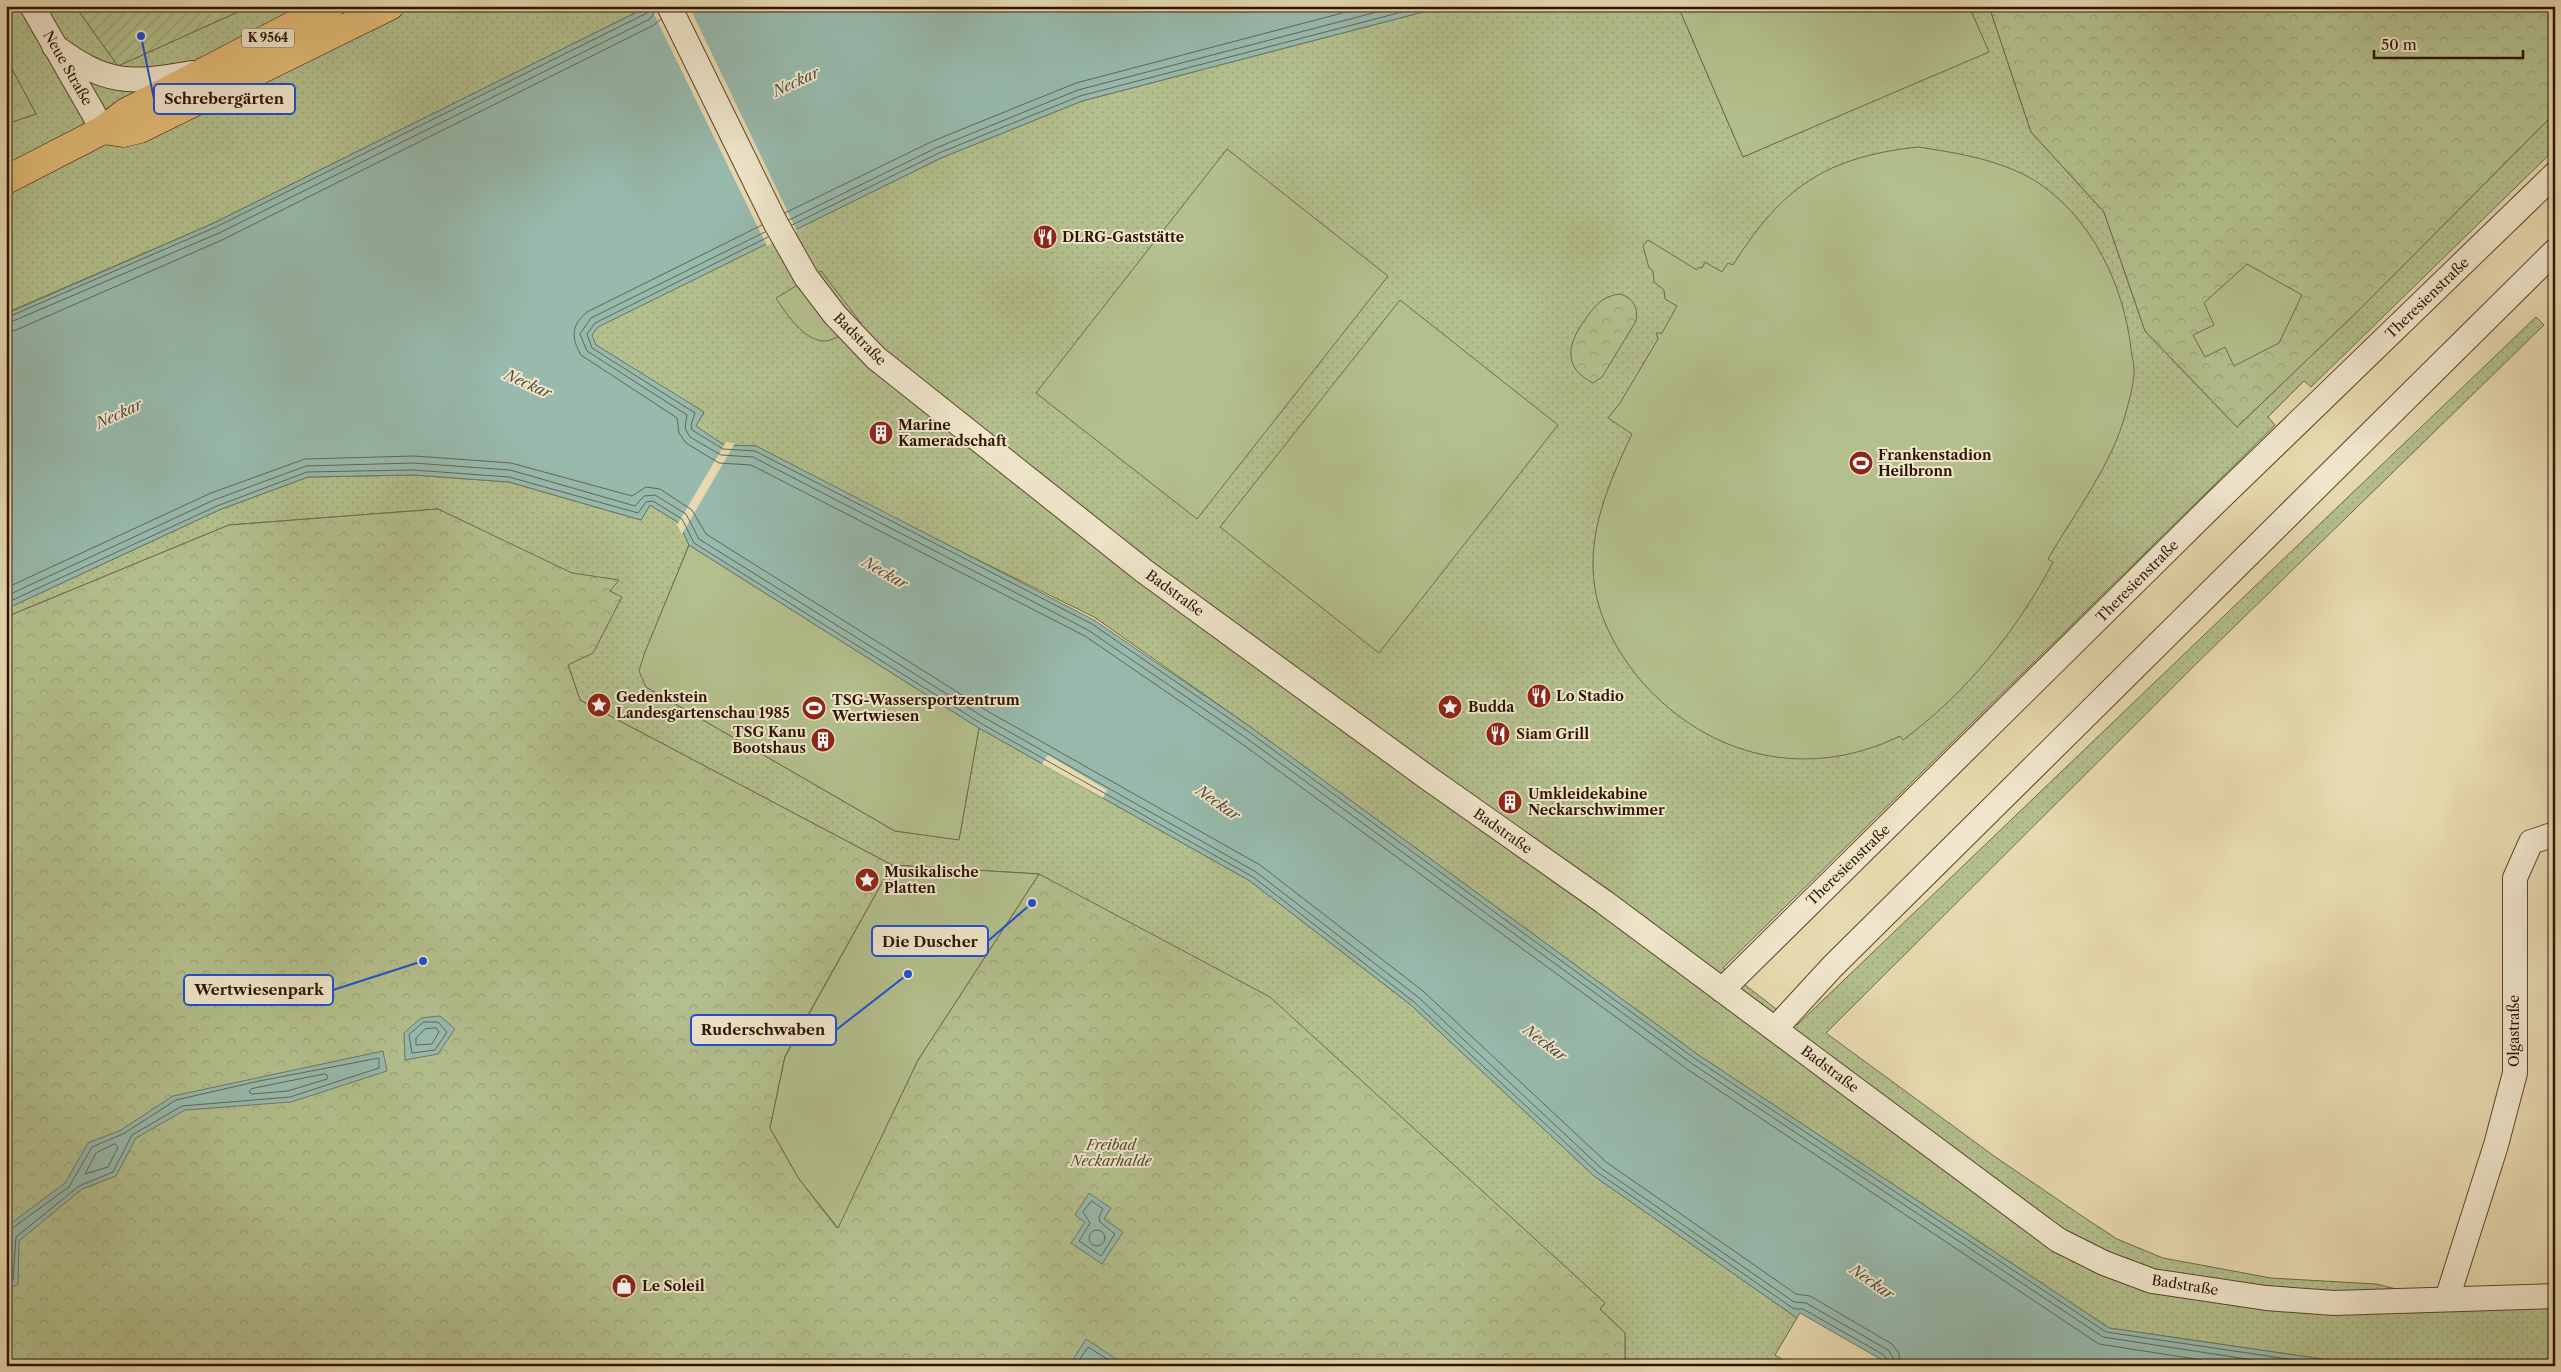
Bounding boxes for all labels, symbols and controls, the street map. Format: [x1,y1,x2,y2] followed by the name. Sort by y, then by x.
[39,27,97,109] street label: Neue Straße
[242,28,294,48] road number: K 9564
[2374,28,2522,60] scale bar
[2381,35,2417,54] text: 50 m
[768,62,823,101] water label: Neckar
[154,84,295,114] callout: Schrebergärten
[164,89,285,108] text: Schrebergärten
[1032,224,1058,250] restaurant icon: DLRG-Gaststätte
[1062,228,1184,246] place label: DLRG-Gaststätte
[2381,253,2473,342] street label: Theresienstraße
[830,309,890,369] street label: Badstraße
[501,364,556,403] water label: Neckar
[91,394,146,433] water label: Neckar
[898,416,1008,450] place label: Marine Kameradschaft
[868,420,894,446] building icon: Marine Kameradschaft
[1878,446,1992,480] place label: Frankenstadion Heilbronn
[1848,450,1874,476] sports icon: Frankenstadion Heilbronn
[2092,536,2182,626] street label: Theresienstraße
[858,551,912,594] water label: Neckar
[1142,566,1208,620] street label: Badstraße
[1526,683,1552,709] restaurant icon: Lo Stadio
[1556,687,1624,705] place label: Lo Stadio
[616,688,790,722] place label: Gedenkstein Landesgartenschau 1985
[831,691,1020,725] place label: TSG-Wassersportzentrum Wertwiesen
[586,692,612,718] place icon: Gedenkstein Landesgartenschau 1985
[1437,694,1463,720] place icon: Budda
[801,695,827,721] sports icon: TSG-Wassersportzentrum Wertwiesen
[1468,698,1515,716] place label: Budda
[1485,721,1511,747] restaurant icon: Siam Grill
[732,723,806,757] place label: TSG Kanu Bootshaus
[1516,725,1589,743] place label: Siam Grill
[810,727,836,753] building icon: TSG Kanu Bootshaus
[1192,780,1245,825] water label: Neckar
[1528,785,1665,819] place label: Umkleidekabine Neckarschwimmer
[1497,789,1523,815] building icon: Umkleidekabine Neckarschwimmer
[1470,804,1536,858] street label: Badstraße
[1802,820,1894,909] street label: Theresienstraße
[884,863,979,897] place label: Musikalische Platten
[854,867,880,893] place icon: Musikalische Platten
[872,926,988,956] callout: Die Duscher
[882,932,979,951] text: Die Duscher
[184,975,333,1005] callout: Wertwiesenpark
[193,980,325,999] text: Wertwiesenpark
[2505,995,2523,1067] street label: Olgastraße
[691,1015,836,1045] callout: Ruderschwaben
[701,1020,826,1039] text: Ruderschwaben
[1519,1020,1572,1066] water label: Neckar
[1798,1042,1862,1097] street label: Badstraße
[1070,1136,1153,1170] park label: Freibad Neckarhalde
[1846,1259,1899,1304] water label: Neckar
[2150,1271,2220,1299] street label: Badstraße
[611,1273,637,1299] shop icon: Le Soleil
[642,1277,705,1295] place label: Le Soleil

